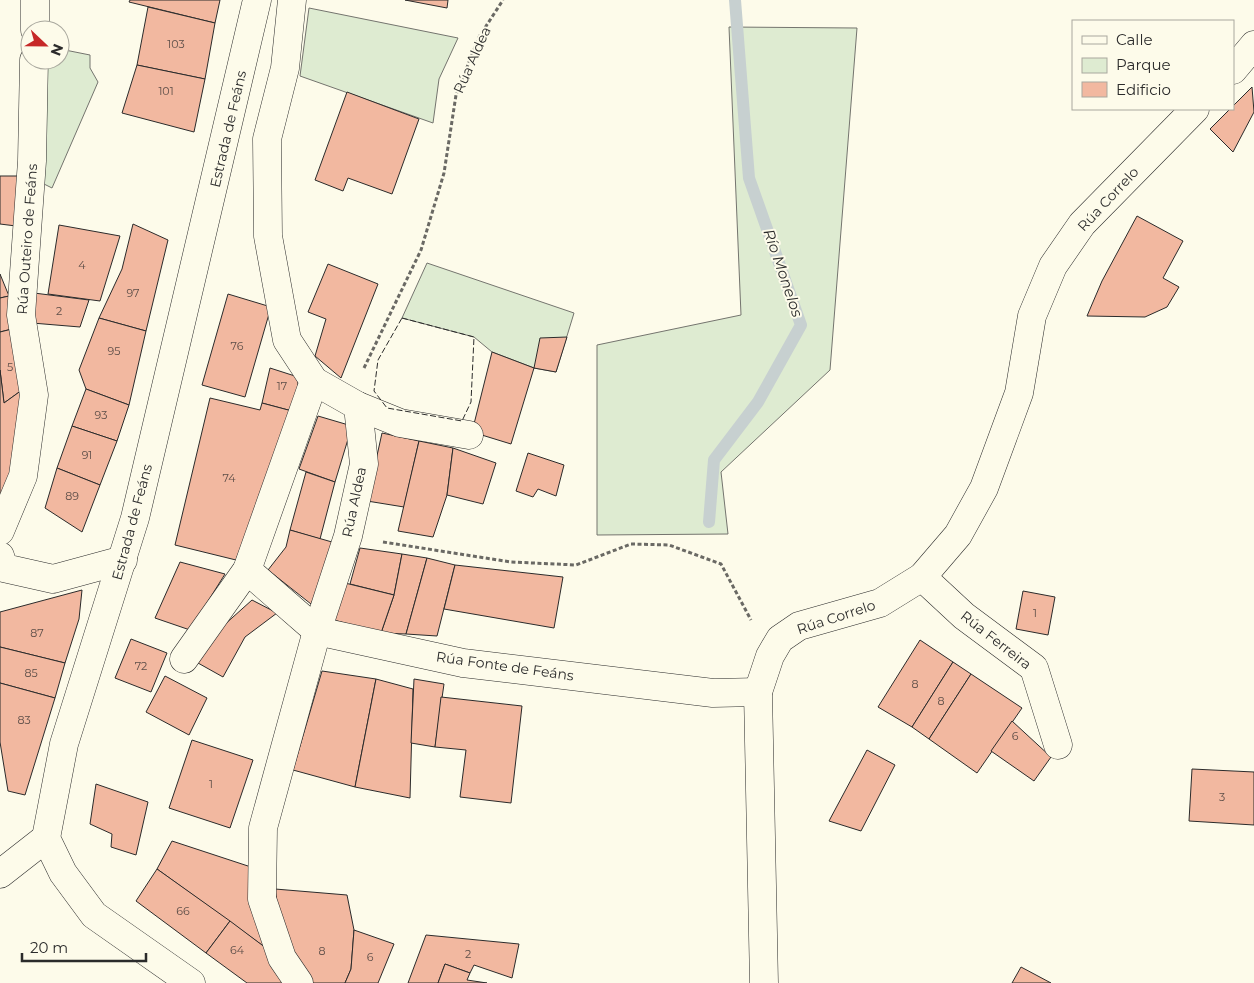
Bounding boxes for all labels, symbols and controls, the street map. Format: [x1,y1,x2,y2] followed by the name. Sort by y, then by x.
[20,20,70,70] north arrow
[1072,20,1234,110] legend
[449,24,495,96] street label: Rúa Aldea
[1116,30,1153,49] text: Calle
[167,37,185,51] house number: 103
[47,41,68,58] text: N
[1116,55,1171,74] text: Parque
[206,69,250,189] street label: Estrada de Feáns
[1116,80,1171,99] text: Edificio
[158,84,174,98] house number: 101
[13,163,41,315] street label: Rúa Outeiro de Feáns
[1074,163,1143,235] street label: Rúa Correlo
[760,226,808,320] water label: Río Monelos
[78,258,86,272] house number: 4
[126,286,140,300] house number: 97
[56,304,62,318] house number: 2
[231,339,244,353] house number: 76
[108,344,120,358] house number: 95
[7,360,13,374] house number: 5
[277,379,287,393] house number: 17
[95,408,107,422] house number: 93
[82,448,92,462] house number: 91
[108,462,156,582] street label: Estrada de Feáns
[338,465,370,539] street label: Rúa Aldea
[222,471,236,485] house number: 74
[65,489,79,503] house number: 89
[794,596,878,638] street label: Rúa Correlo
[1033,606,1037,620] house number: 1
[957,607,1035,673] street label: Rúa Ferreira
[30,626,44,640] house number: 87
[435,647,575,685] street label: Rúa Fonte de Feáns
[135,659,147,673] house number: 72
[24,666,38,680] house number: 85
[911,677,919,691] house number: 8
[937,694,945,708] house number: 8
[17,713,31,727] house number: 83
[1012,729,1019,743] house number: 6
[209,777,213,791] house number: 1
[1219,790,1225,804] house number: 3
[176,904,190,918] house number: 66
[22,930,146,962] scale bar
[30,938,68,957] text: 20 m
[230,943,245,957] house number: 64
[318,944,326,958] house number: 8
[465,947,471,961] house number: 2
[367,950,374,964] house number: 6

